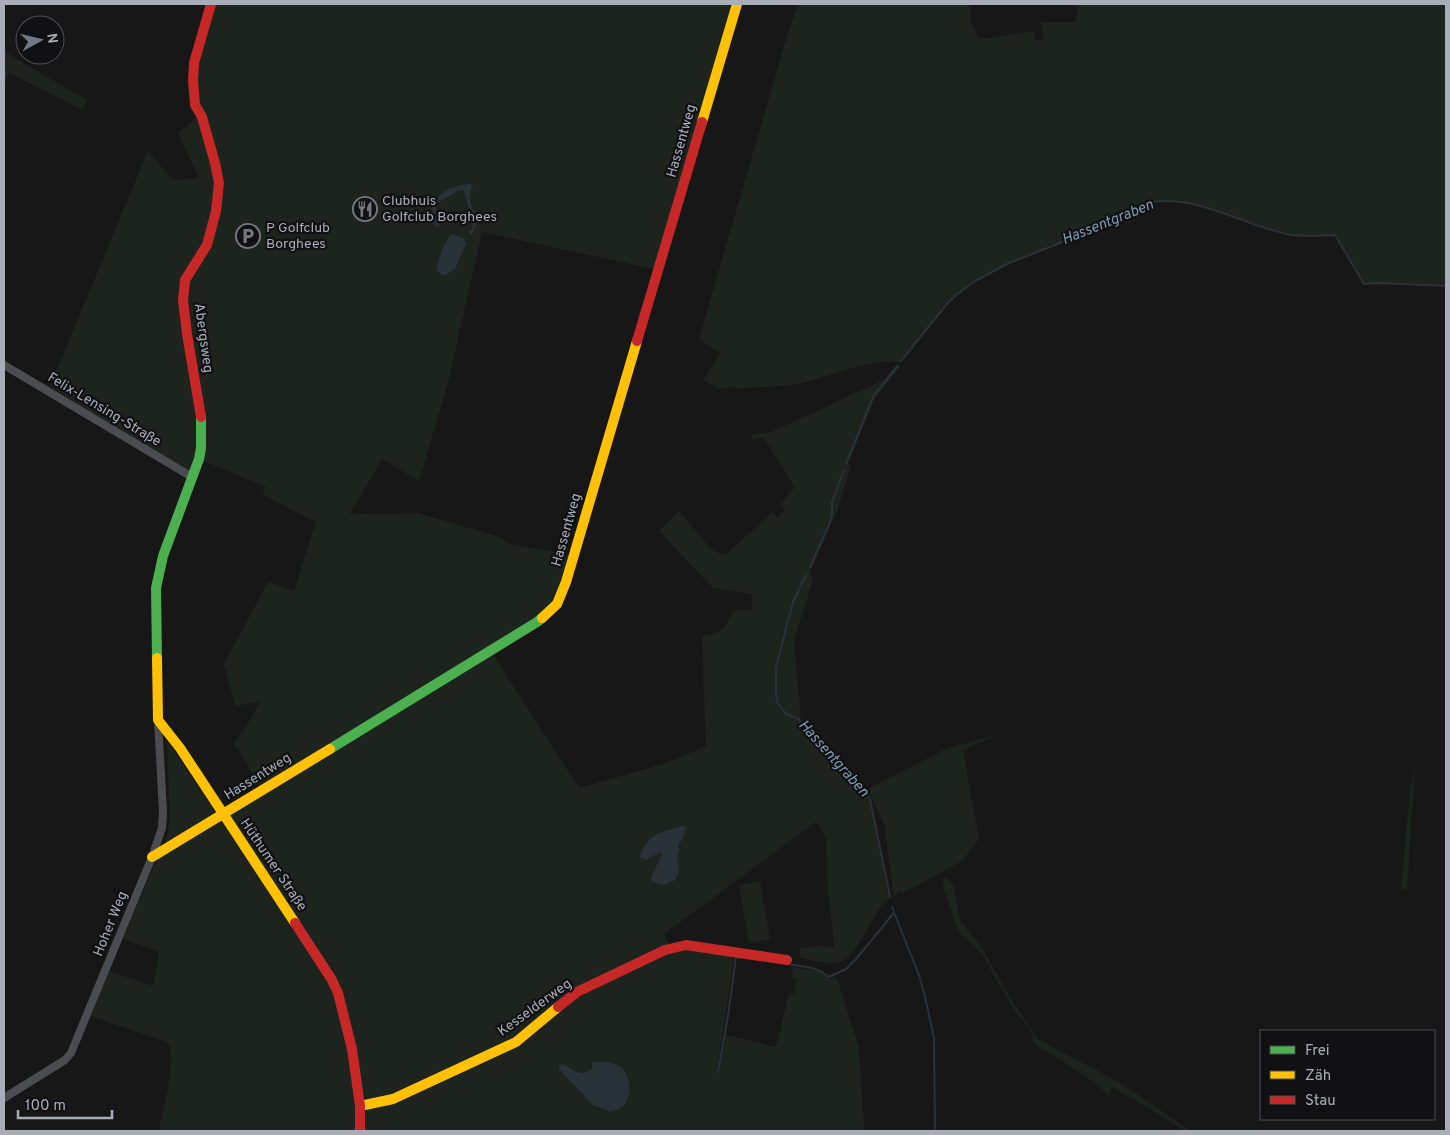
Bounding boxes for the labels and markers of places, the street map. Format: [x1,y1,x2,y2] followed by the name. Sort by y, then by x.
[382,193,497,226] place label: Clubhuis Golfclub Borghees
[352,196,378,222] restaurant icon: Clubhuis Golfclub Borghees
[266,220,330,253] place label: P Golfclub Borghees
[235,223,261,249] parking icon: P Golfclub Borghees

